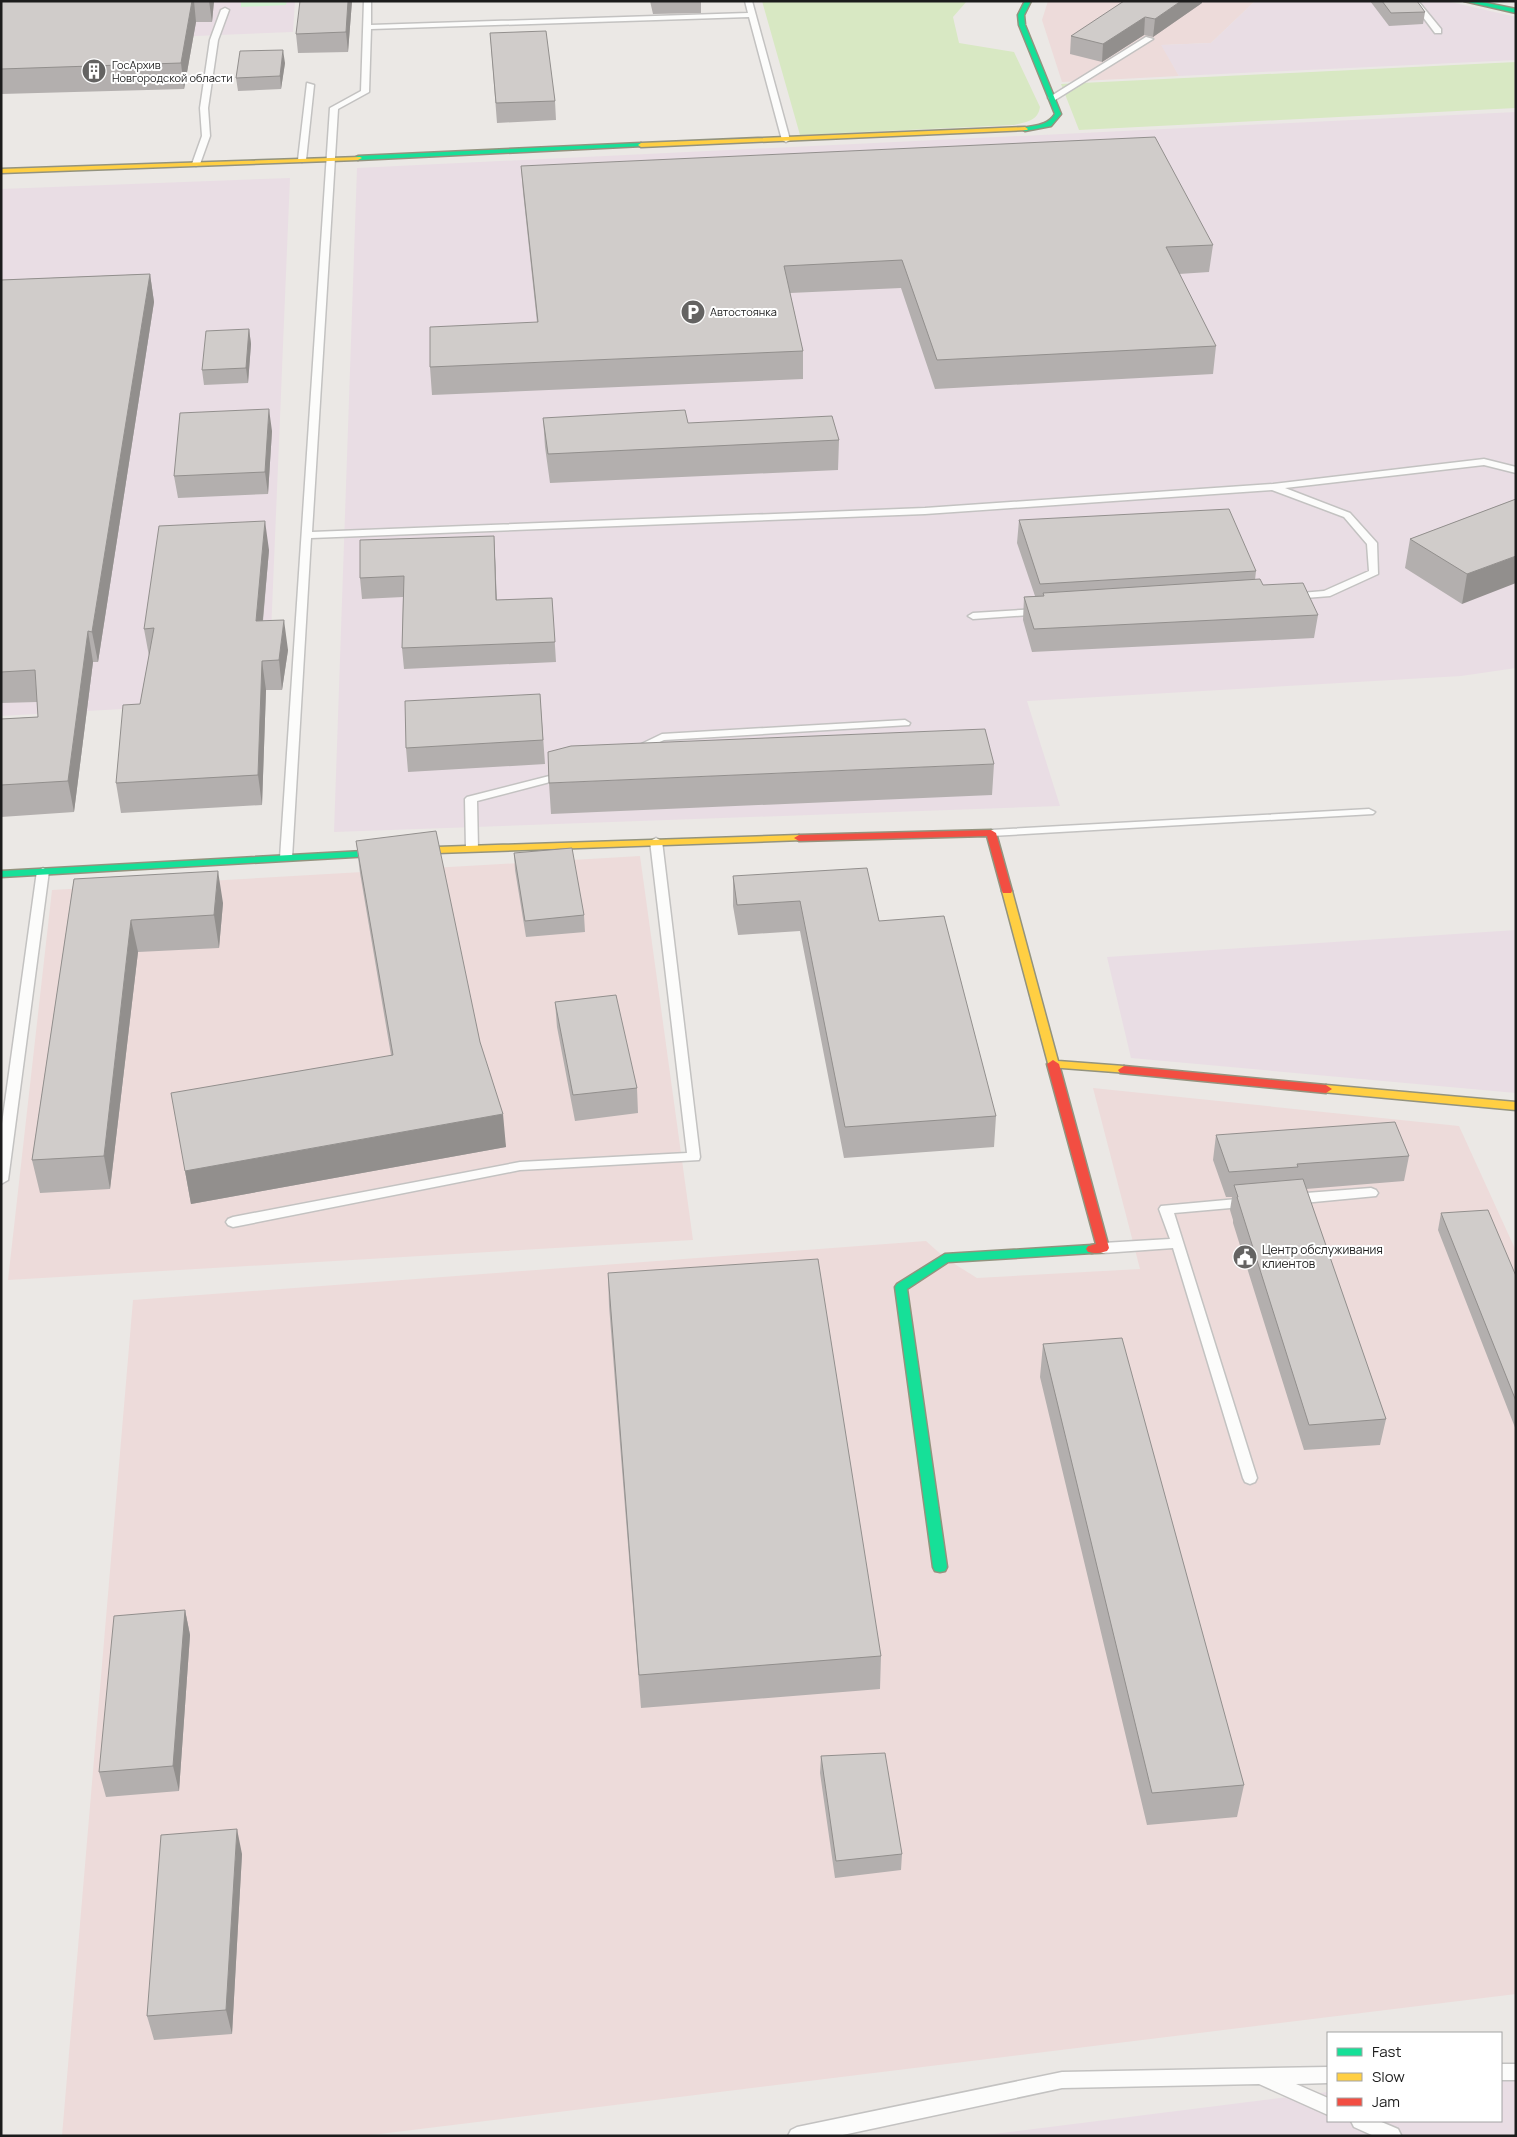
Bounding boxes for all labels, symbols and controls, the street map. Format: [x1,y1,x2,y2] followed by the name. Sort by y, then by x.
[112,57,233,85] place label: ГосАрхив Новгородской области
[81,58,107,84] building icon: ГосАрхив Новгородской области
[680,299,706,325] parking icon: Автостоянка
[710,304,777,319] place label: Автостоянка
[1262,1241,1383,1272] place label: Центр обслуживания клиентов
[1232,1244,1258,1270] public building icon: Центр обслуживания клиентов
[1327,2032,1502,2122] legend
[1372,2041,1401,2062] text: Fast
[1372,2066,1405,2087] text: Slow
[1372,2091,1400,2112] text: Jam

